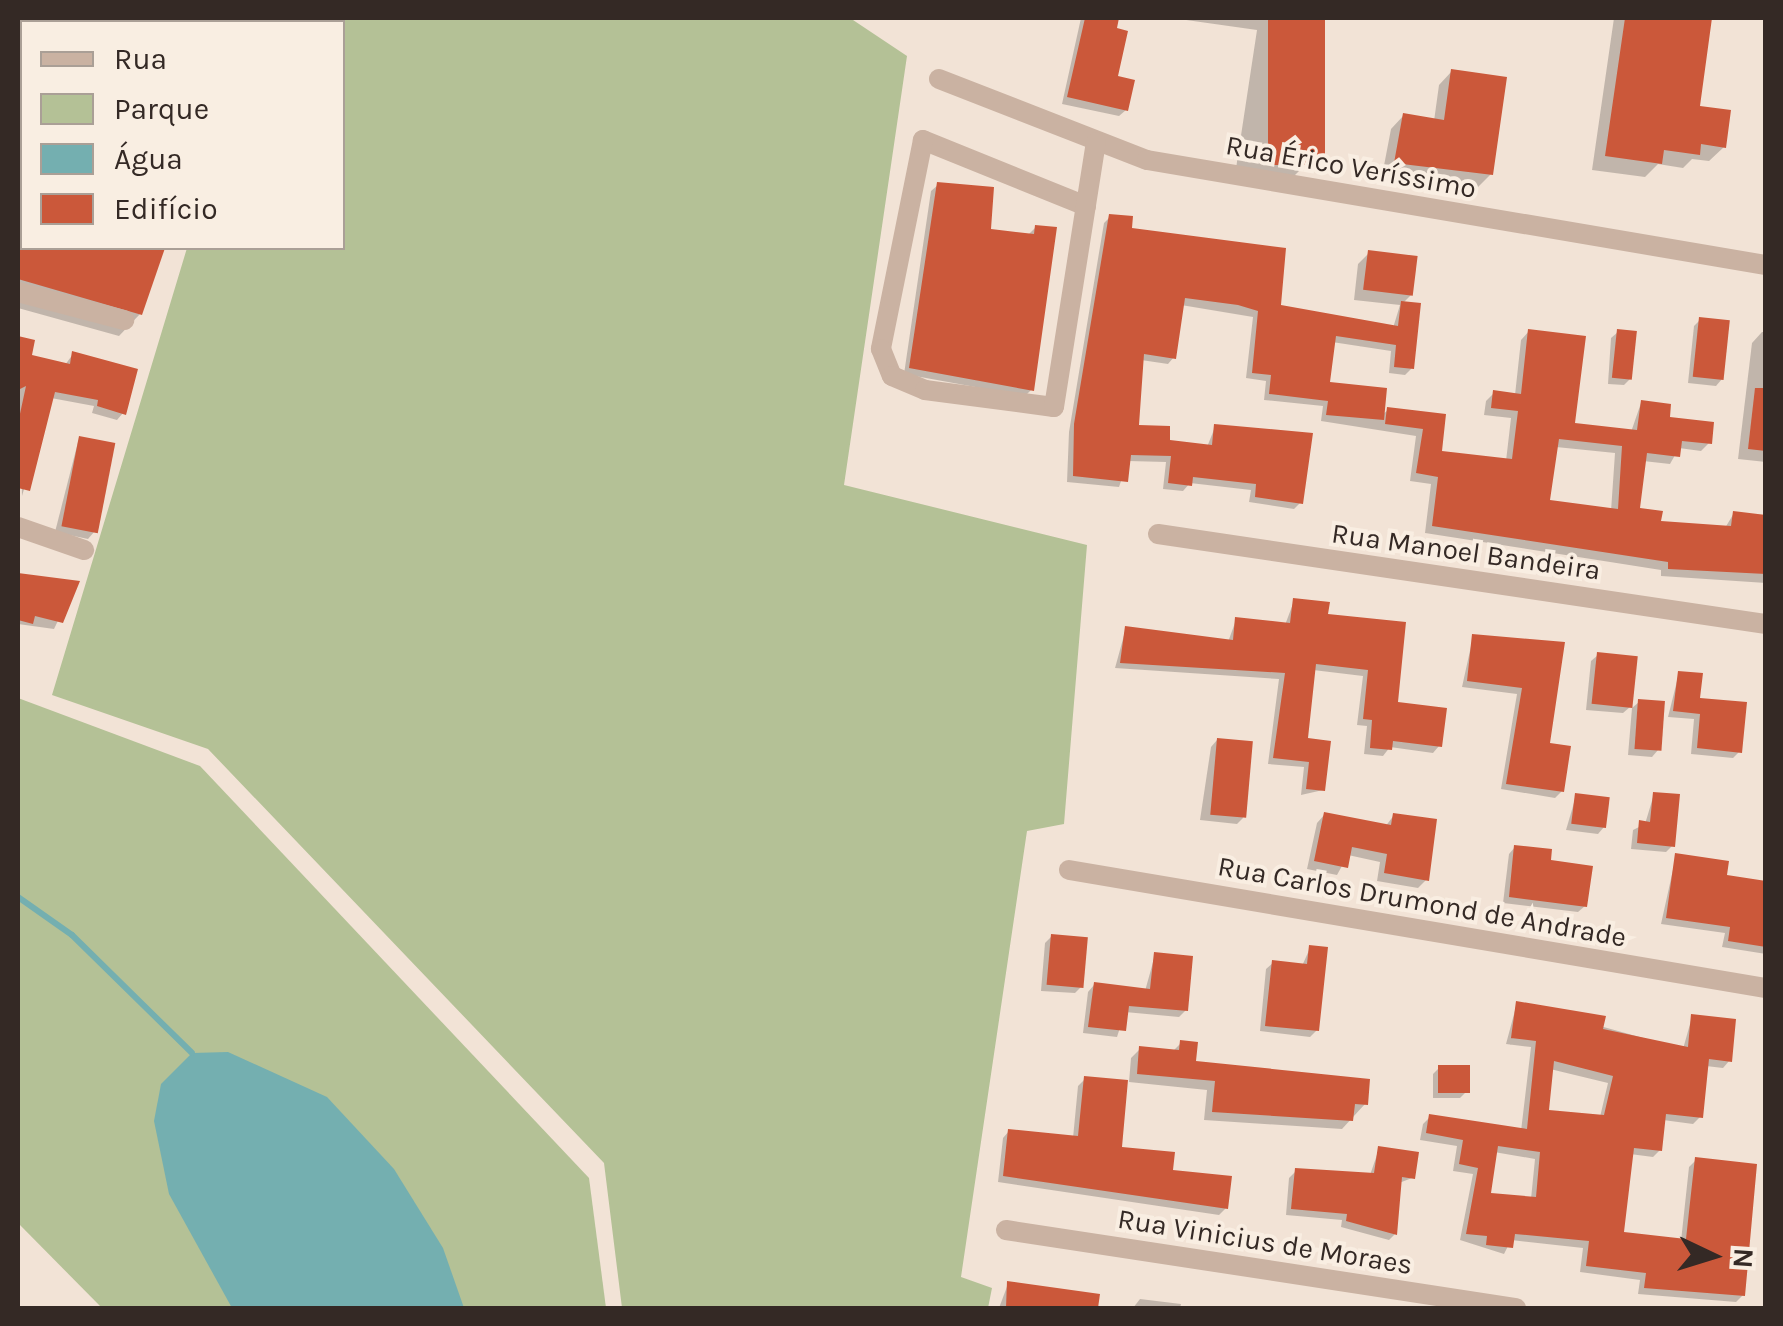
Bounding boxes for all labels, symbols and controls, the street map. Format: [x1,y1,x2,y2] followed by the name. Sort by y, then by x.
[20,20,345,250] legend
[114,41,167,77] text: Rua
[114,91,209,127] text: Parque
[1223,128,1479,206] street label: Rua Érico Veríssimo
[114,141,183,177] text: Água
[114,191,218,227] text: Edifício
[1330,517,1602,587] street label: Rua Manoel Bandeira
[1215,849,1629,955] street label: Rua Carlos Drumond de Andrade
[1115,1202,1415,1282] street label: Rua Vinicius de Moraes
[1663,1206,1763,1306] north arrow
[1726,1247,1761,1269] text: N

